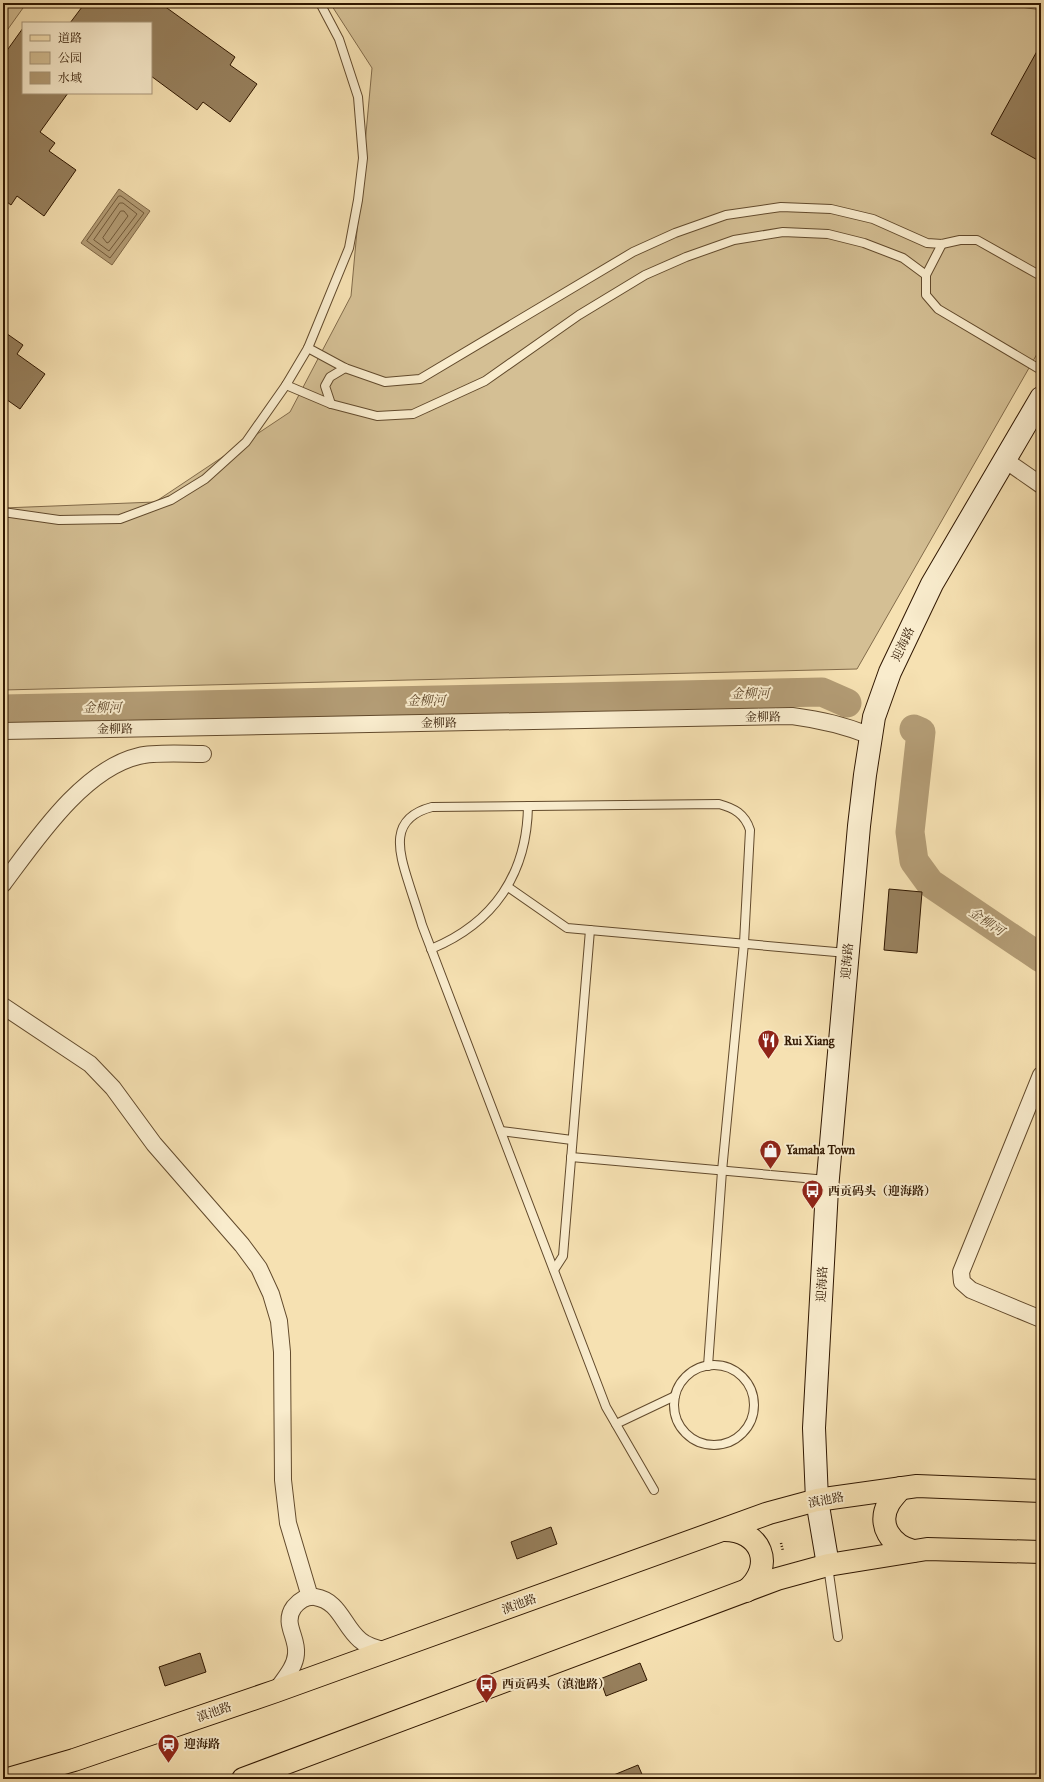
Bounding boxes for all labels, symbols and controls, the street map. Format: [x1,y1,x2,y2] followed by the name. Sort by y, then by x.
[22,22,152,94] legend
[58,31,82,45] text: 道路
[58,51,82,65] text: 公园
[58,71,82,85] text: 水域
[889,625,917,663] street label: 迎海路
[730,686,772,702] water label: 金柳河
[406,693,448,709] water label: 金柳河
[82,700,124,716] water label: 金柳河
[745,710,781,724] street label: 金柳路
[421,716,457,730] street label: 金柳路
[97,722,133,736] street label: 金柳路
[966,904,1009,940] water label: 金柳河
[838,942,856,980] street label: 迎海路
[756,1028,782,1061] restaurant icon: Rui Xiang
[784,1034,835,1049] place label: Rui Xiang
[758,1137,784,1170] shop icon: Yamaha Town
[785,1143,856,1157] place label: Yamaha Town
[800,1178,826,1211] bus stop icon: 西贡码头（迎海路）
[828,1184,936,1198] place label: 西贡码头（迎海路）
[814,1266,830,1302] street label: 迎海路
[807,1490,845,1510] street label: 滇池路
[500,1591,538,1617] street label: 滇池路
[473,1671,499,1704] bus stop icon: 西贡码头（滇池路）
[502,1677,610,1691] place label: 西贡码头（滇池路）
[195,1700,233,1724] street label: 滇池路
[156,1731,182,1764] station icon: 迎海路
[184,1737,220,1751] place label: 迎海路

